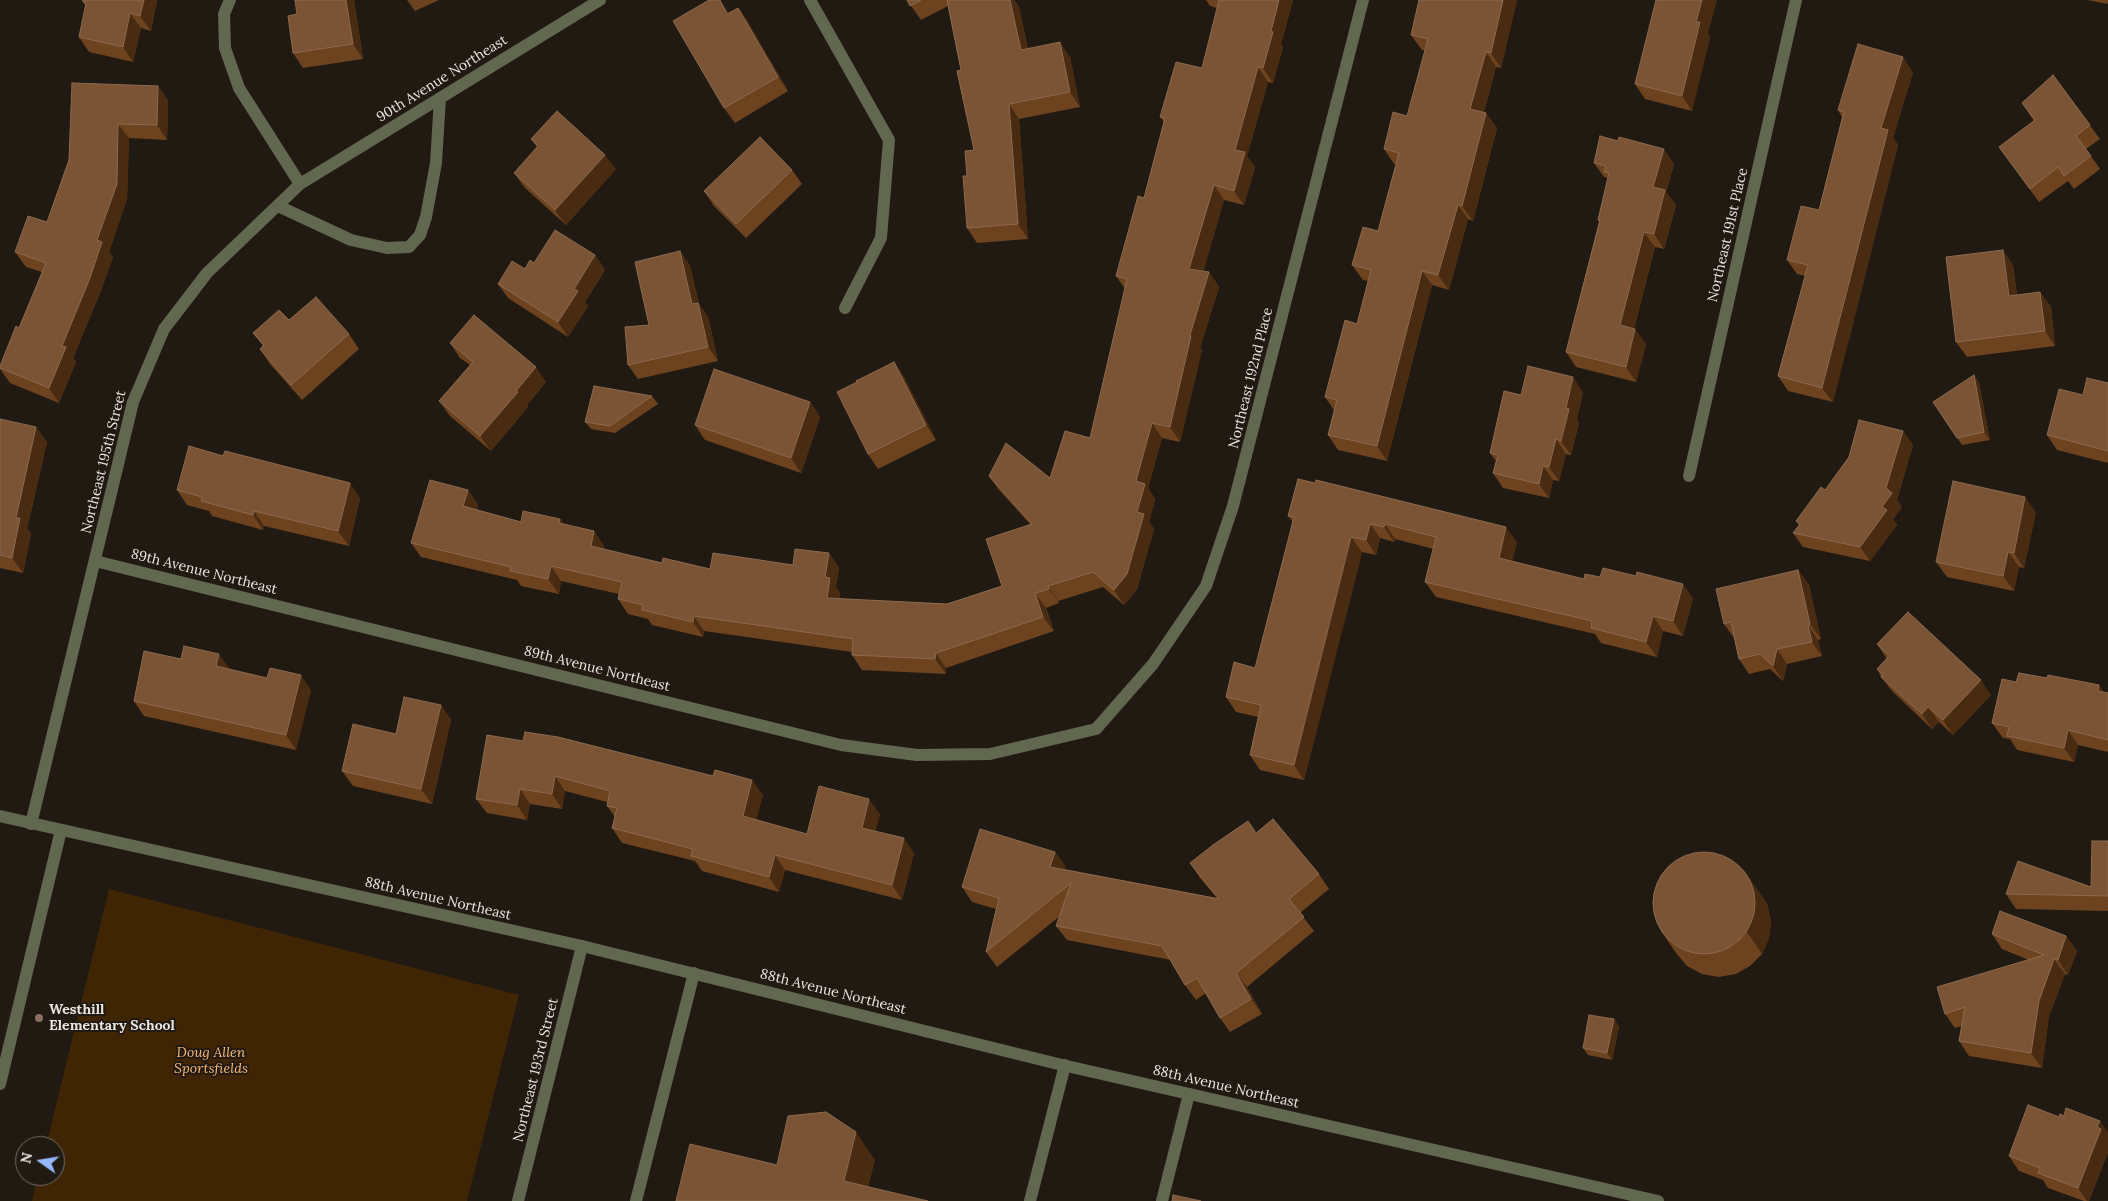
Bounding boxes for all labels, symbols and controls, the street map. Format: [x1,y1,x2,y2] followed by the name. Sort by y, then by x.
[374,32,510,126] street label: 90th Avenue Northeast
[1704,166,1752,304] street label: Northeast 191st Place
[1225,306,1277,450] street label: Northeast 192nd Place
[78,389,130,535] street label: Northeast 195th Street
[129,546,279,598] street label: 89th Avenue Northeast
[522,643,672,695] street label: 89th Avenue Northeast
[363,874,513,924] street label: 88th Avenue Northeast
[758,966,908,1018] street label: 88th Avenue Northeast
[510,996,562,1144] street label: Northeast 193rd Street
[49,1002,175,1034] place label: Westhill Elementary School
[33,1012,45,1024] marker: Westhill Elementary School
[174,1045,248,1078] park label: Doug Allen Sportsfields
[1151,1062,1301,1112] street label: 88th Avenue Northeast
[15,1136,65,1186] north arrow
[16,1151,36,1165] text: N

